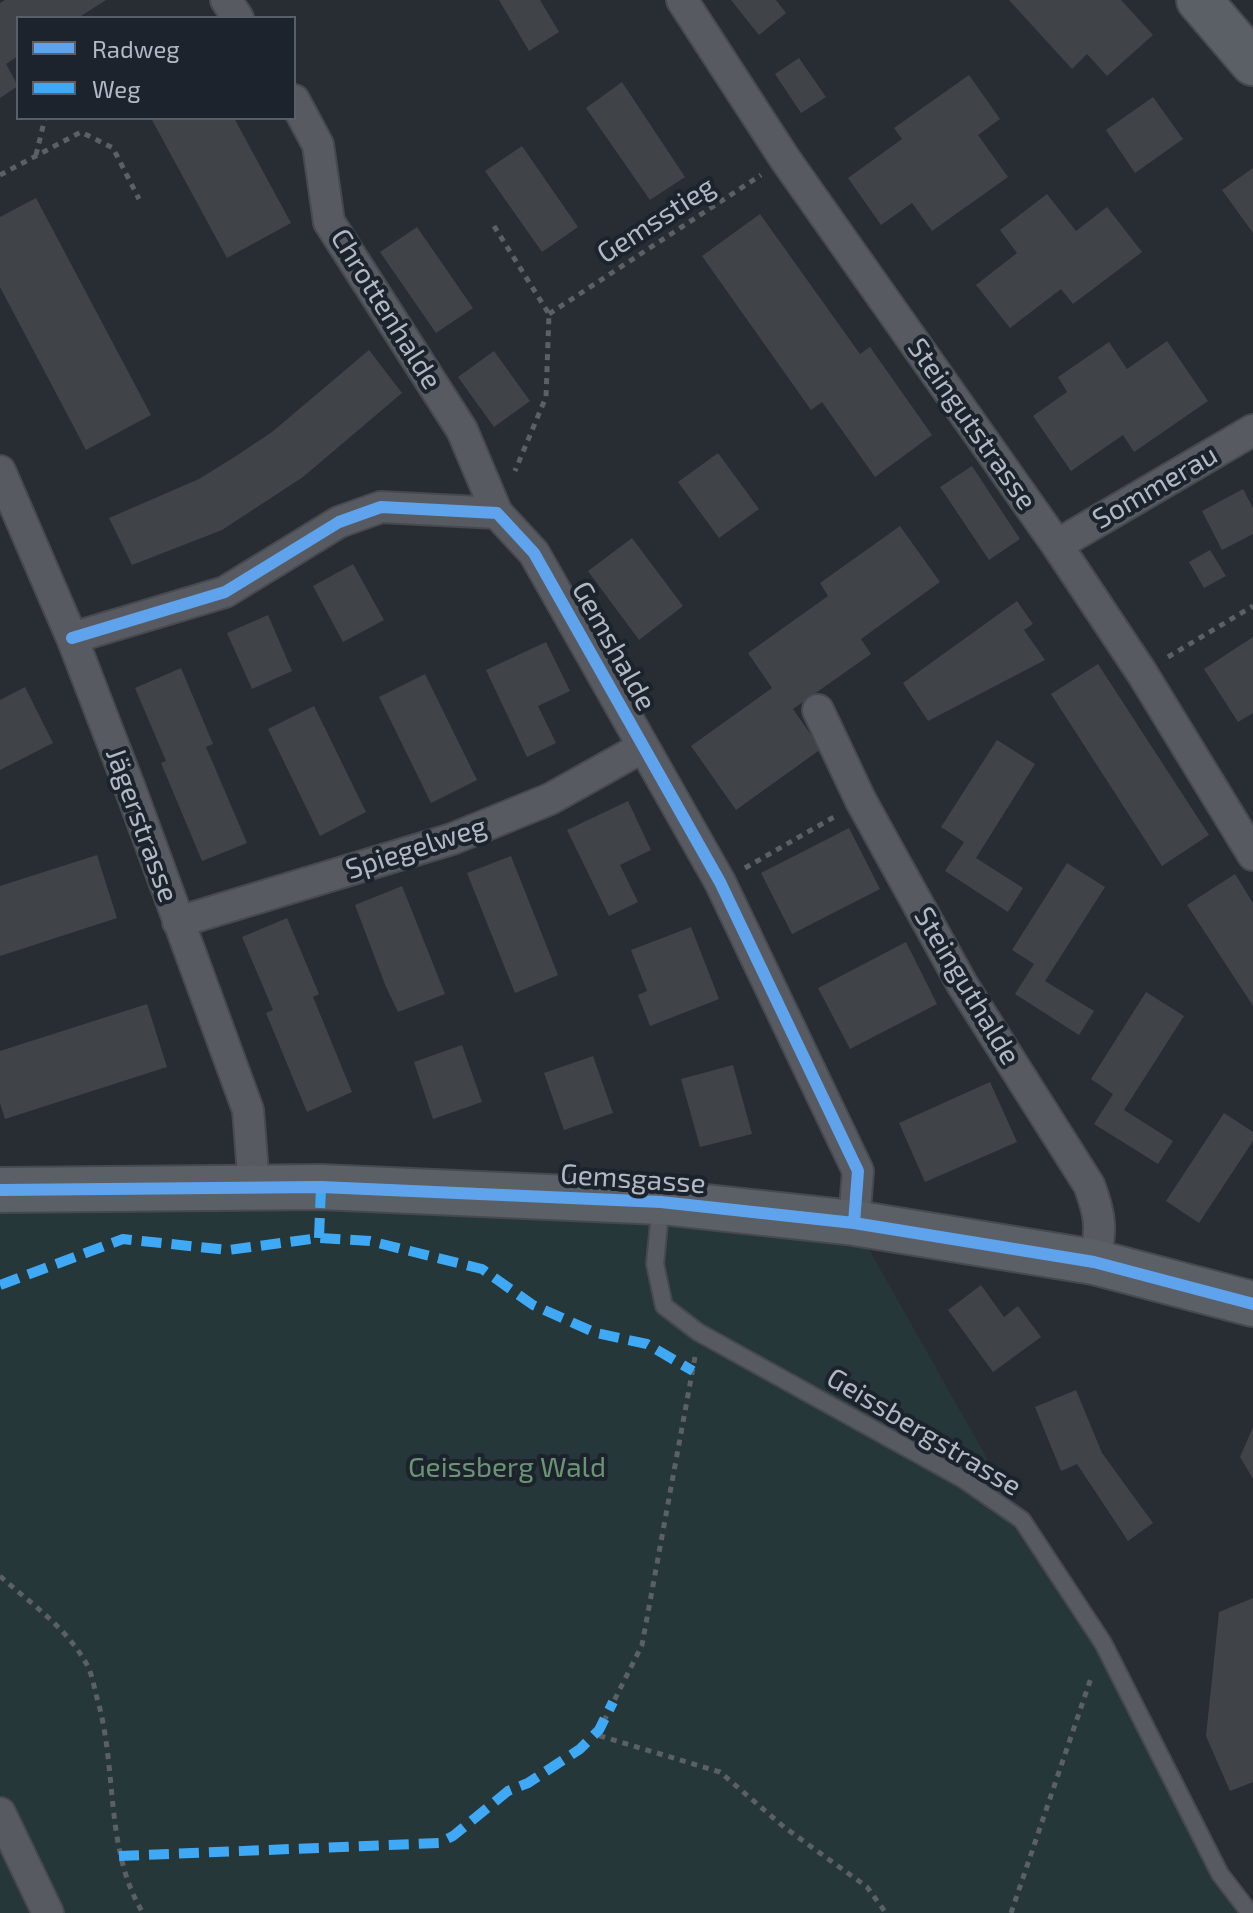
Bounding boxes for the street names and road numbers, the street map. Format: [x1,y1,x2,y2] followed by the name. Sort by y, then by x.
[591,169,721,271] street label: Gemsstieg
[323,223,449,395] street label: Chrottenhalde
[900,332,1044,516] street label: Steingutstrasse
[1087,438,1223,536] street label: Sommerau
[565,576,663,716] street label: Gemshalde
[99,743,185,907] street label: Jägerstrasse
[341,809,491,887] street label: Spiegelweg
[907,901,1027,1071] street label: Steinguthalde
[559,1157,707,1201] street label: Gemsgasse
[821,1361,1027,1503] street label: Geissbergstrasse

